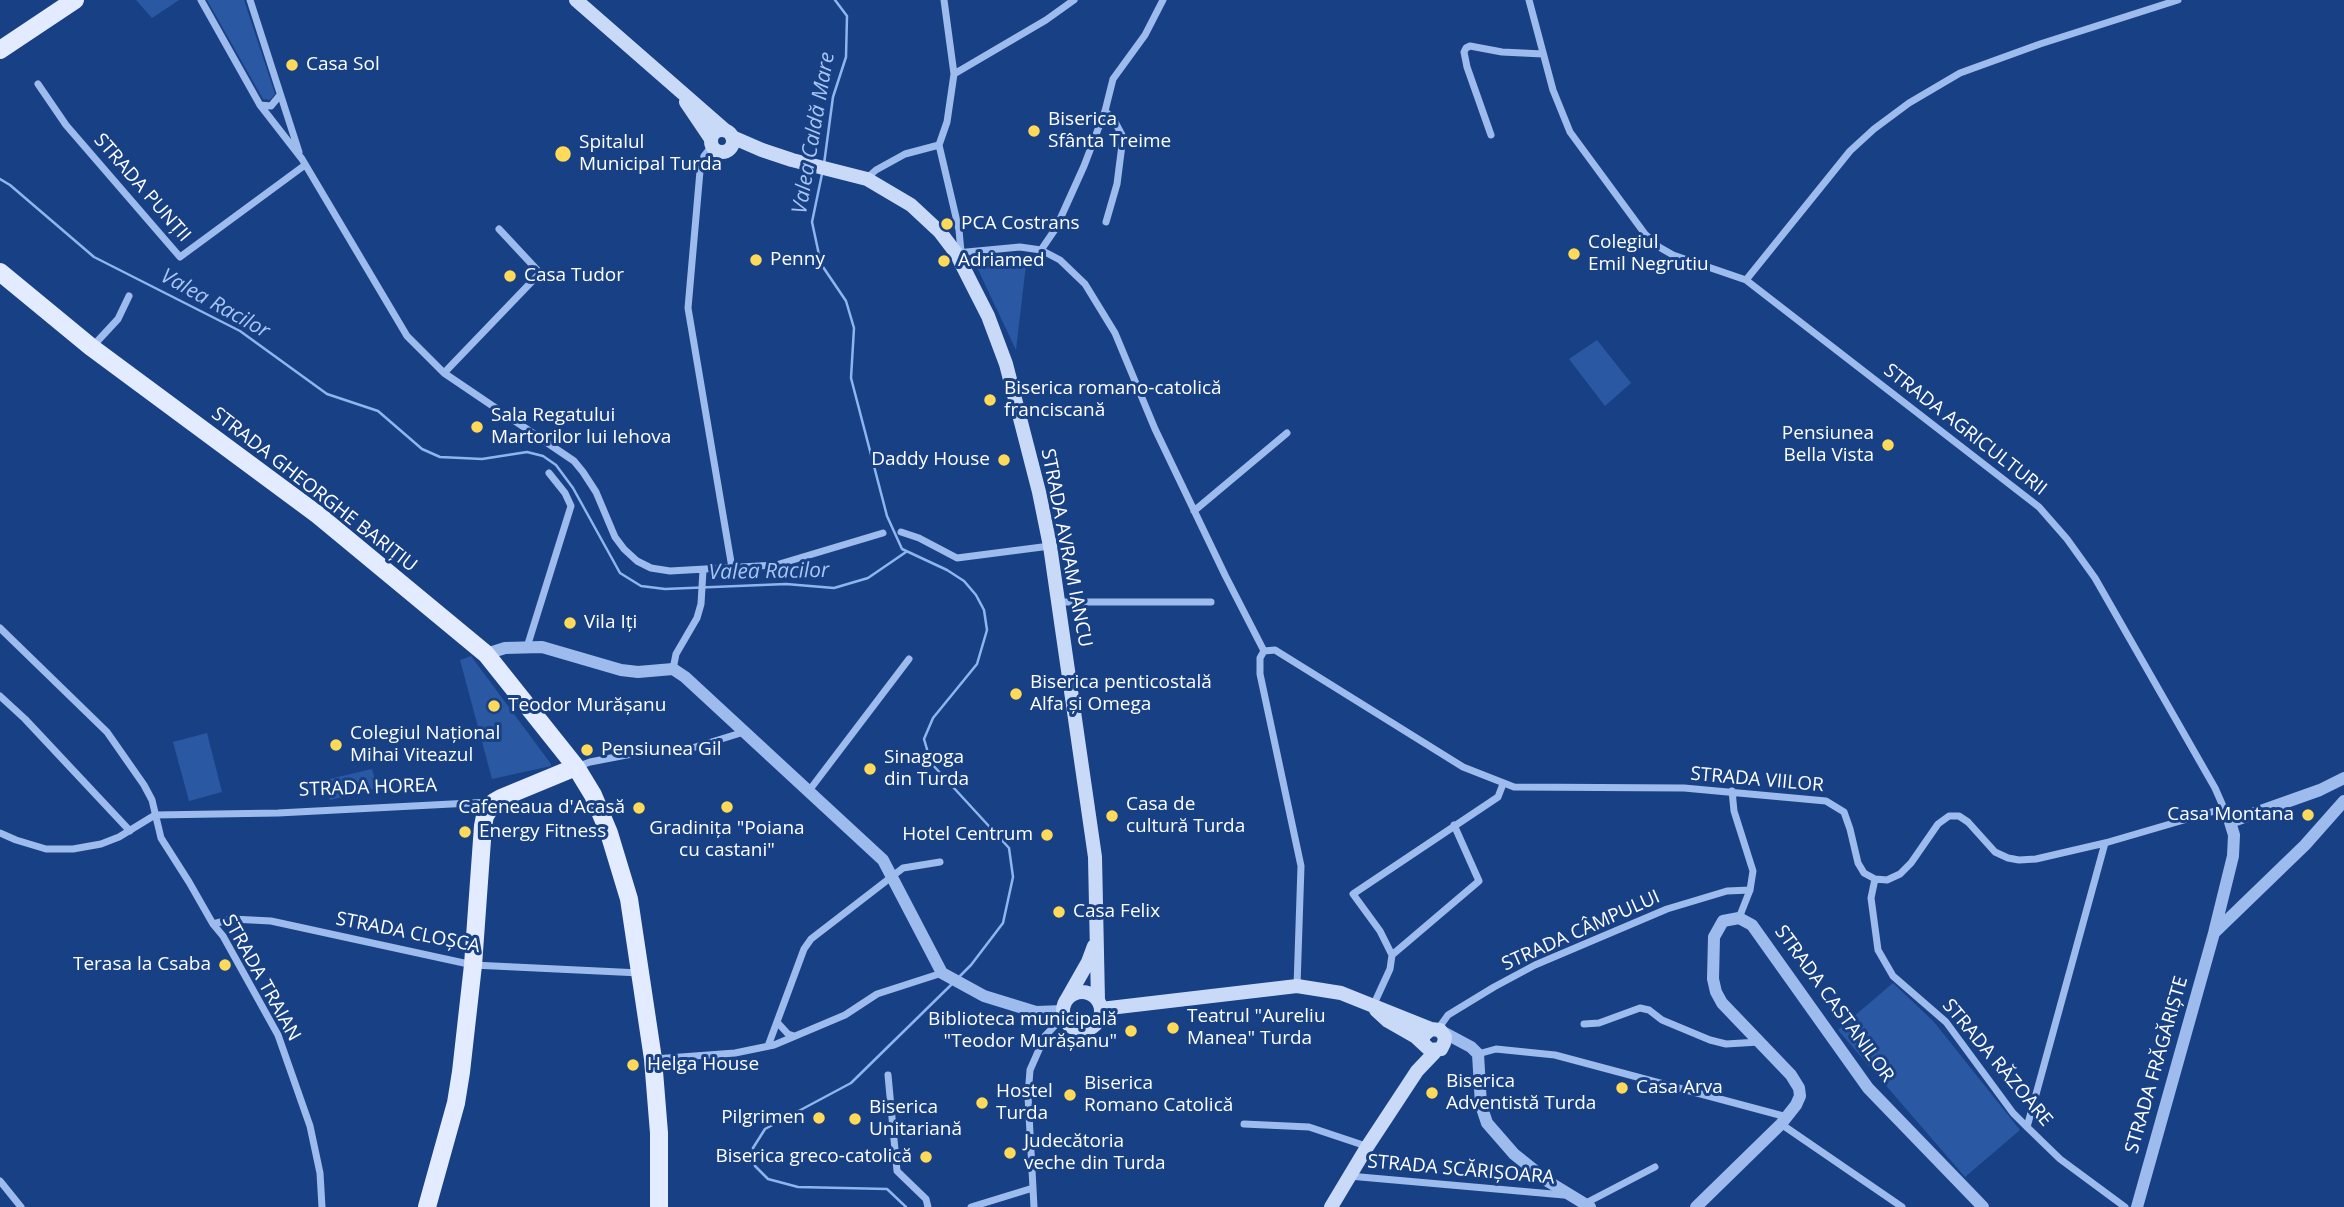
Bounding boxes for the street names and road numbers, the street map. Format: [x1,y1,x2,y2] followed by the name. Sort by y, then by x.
[89,129,195,247] street label: STRADA PUNȚII
[1879,359,2051,501] street label: STRADA AGRICULTURII
[207,403,421,577] street label: STRADA GHEORGHE BARIȚIU
[1036,447,1096,649] street label: STRADA AVRAM IANCU
[1689,763,1825,797] street label: STRADA VIILOR
[298,774,438,802] street label: STRADA HOREA
[1498,886,1664,976] street label: STRADA CÂMPULUI
[334,908,482,958] street label: STRADA CLOȘCA
[217,911,305,1045] street label: STRADA TRAIAN
[1769,921,1899,1087] street label: STRADA CASTANILOR
[2121,974,2193,1156] street label: STRADA FRĂGĂRIȘTE
[1937,995,2057,1131] street label: STRADA RĂZOARE
[1366,1150,1556,1190] street label: STRADA SCĂRIȘOARA

